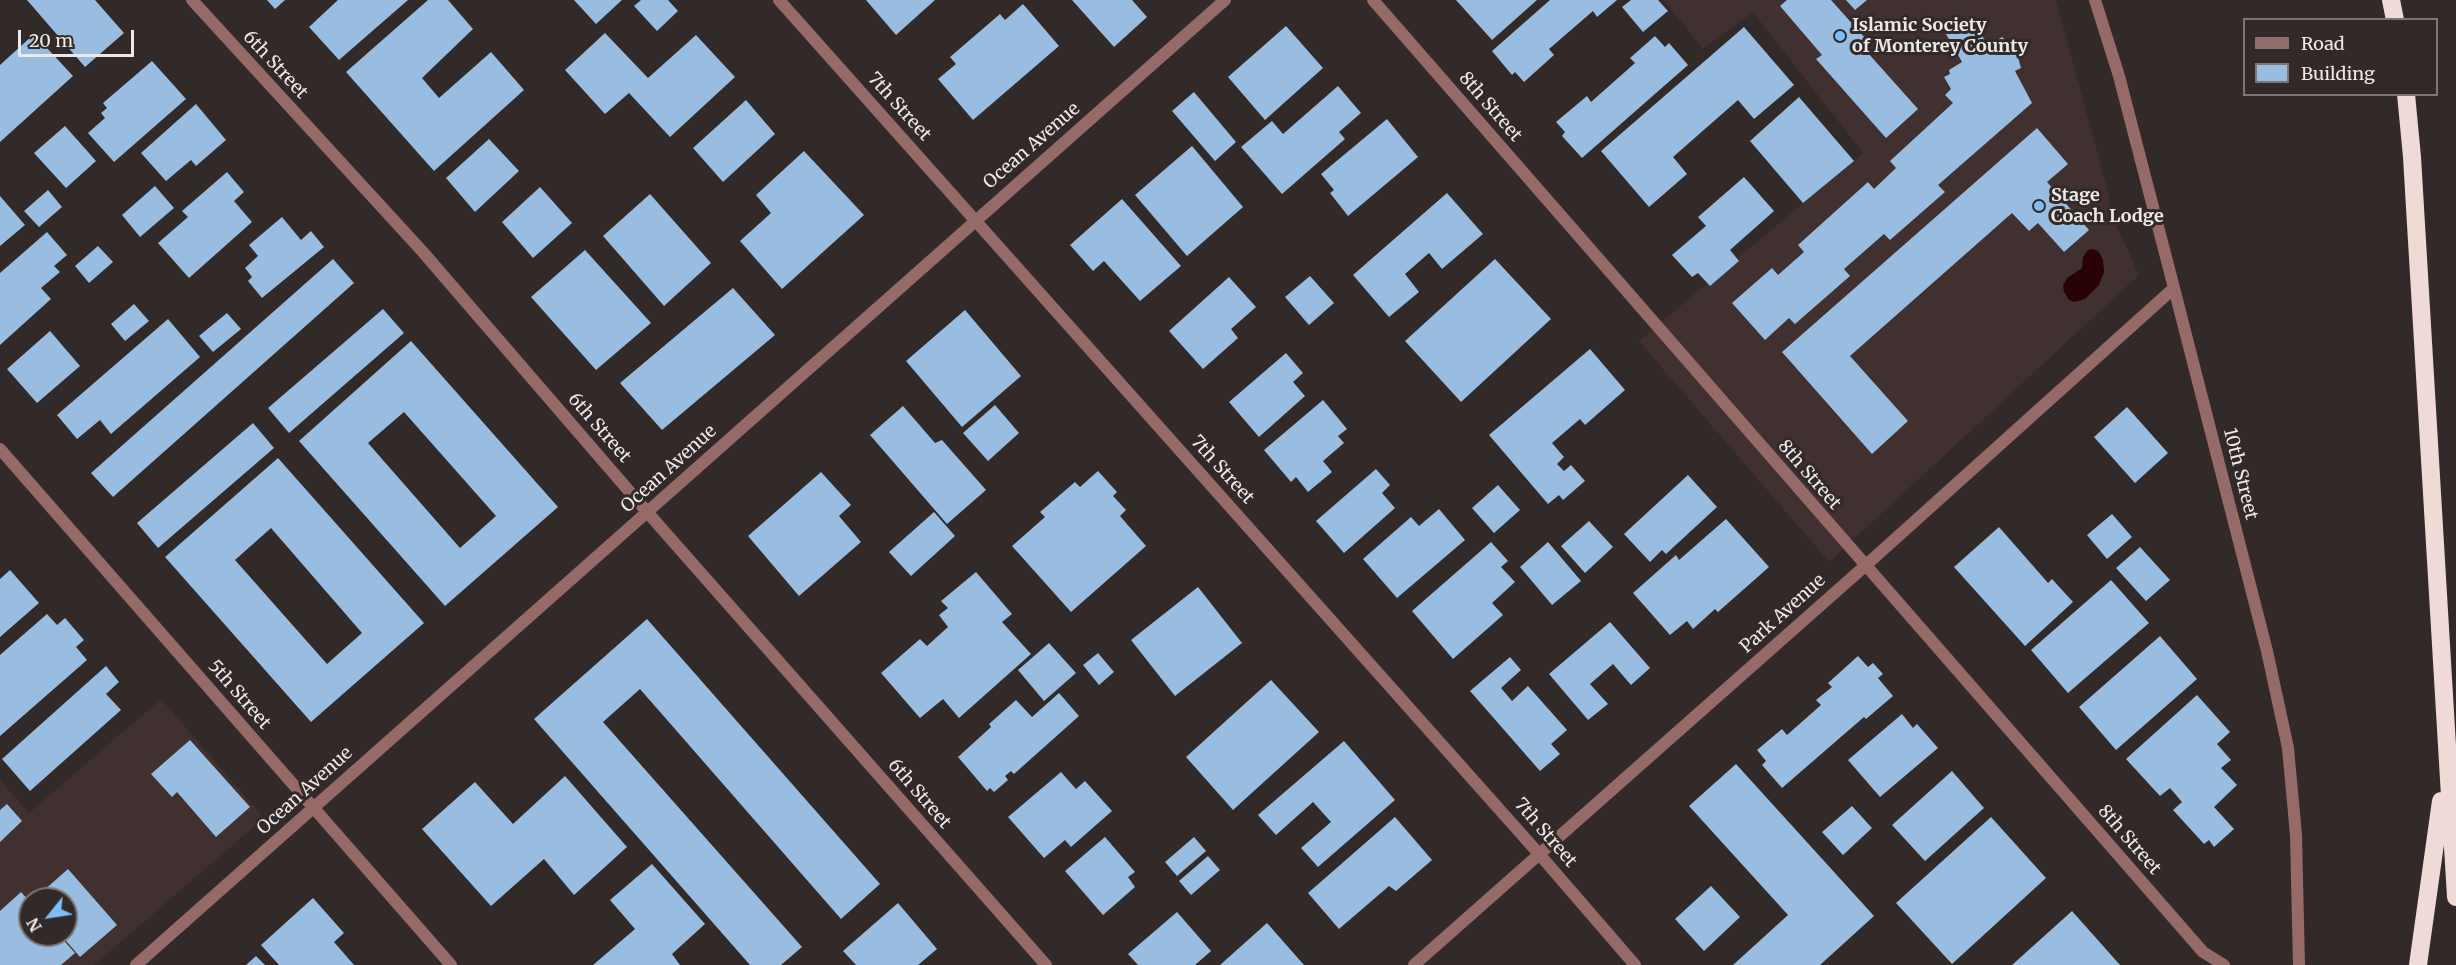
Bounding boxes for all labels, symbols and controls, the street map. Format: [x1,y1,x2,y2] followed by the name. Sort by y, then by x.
[1852,15,2028,57] place label: Islamic Society of Monterey County
[21,18,136,56] scale bar
[2243,18,2438,96] legend
[238,26,312,104] street label: 6th Street
[29,29,73,52] text: 20 m
[1833,29,1847,43] marker: Islamic Society of Monterey County
[2301,32,2345,55] text: Road
[2301,62,2375,85] text: Building
[863,68,935,146] street label: 7th Street
[1454,68,1526,146] street label: 8th Street
[979,98,1085,194] street label: Ocean Avenue
[2051,185,2164,228] place label: Stage Coach Lodge
[2032,199,2046,213] marker: Stage Coach Lodge
[563,389,635,467] street label: 6th Street
[617,421,721,517] street label: Ocean Avenue
[2218,426,2262,522] street label: 10th Street
[1186,431,1258,509] street label: 7th Street
[1773,436,1845,514] street label: 8th Street
[1736,570,1830,658] street label: Park Avenue
[203,656,275,734] street label: 5th Street
[253,743,357,839] street label: Ocean Avenue
[883,755,955,833] street label: 6th Street
[1509,794,1581,872] street label: 7th Street
[2093,801,2165,879] street label: 8th Street
[18,887,78,947] north arrow
[22,915,46,935] text: N

